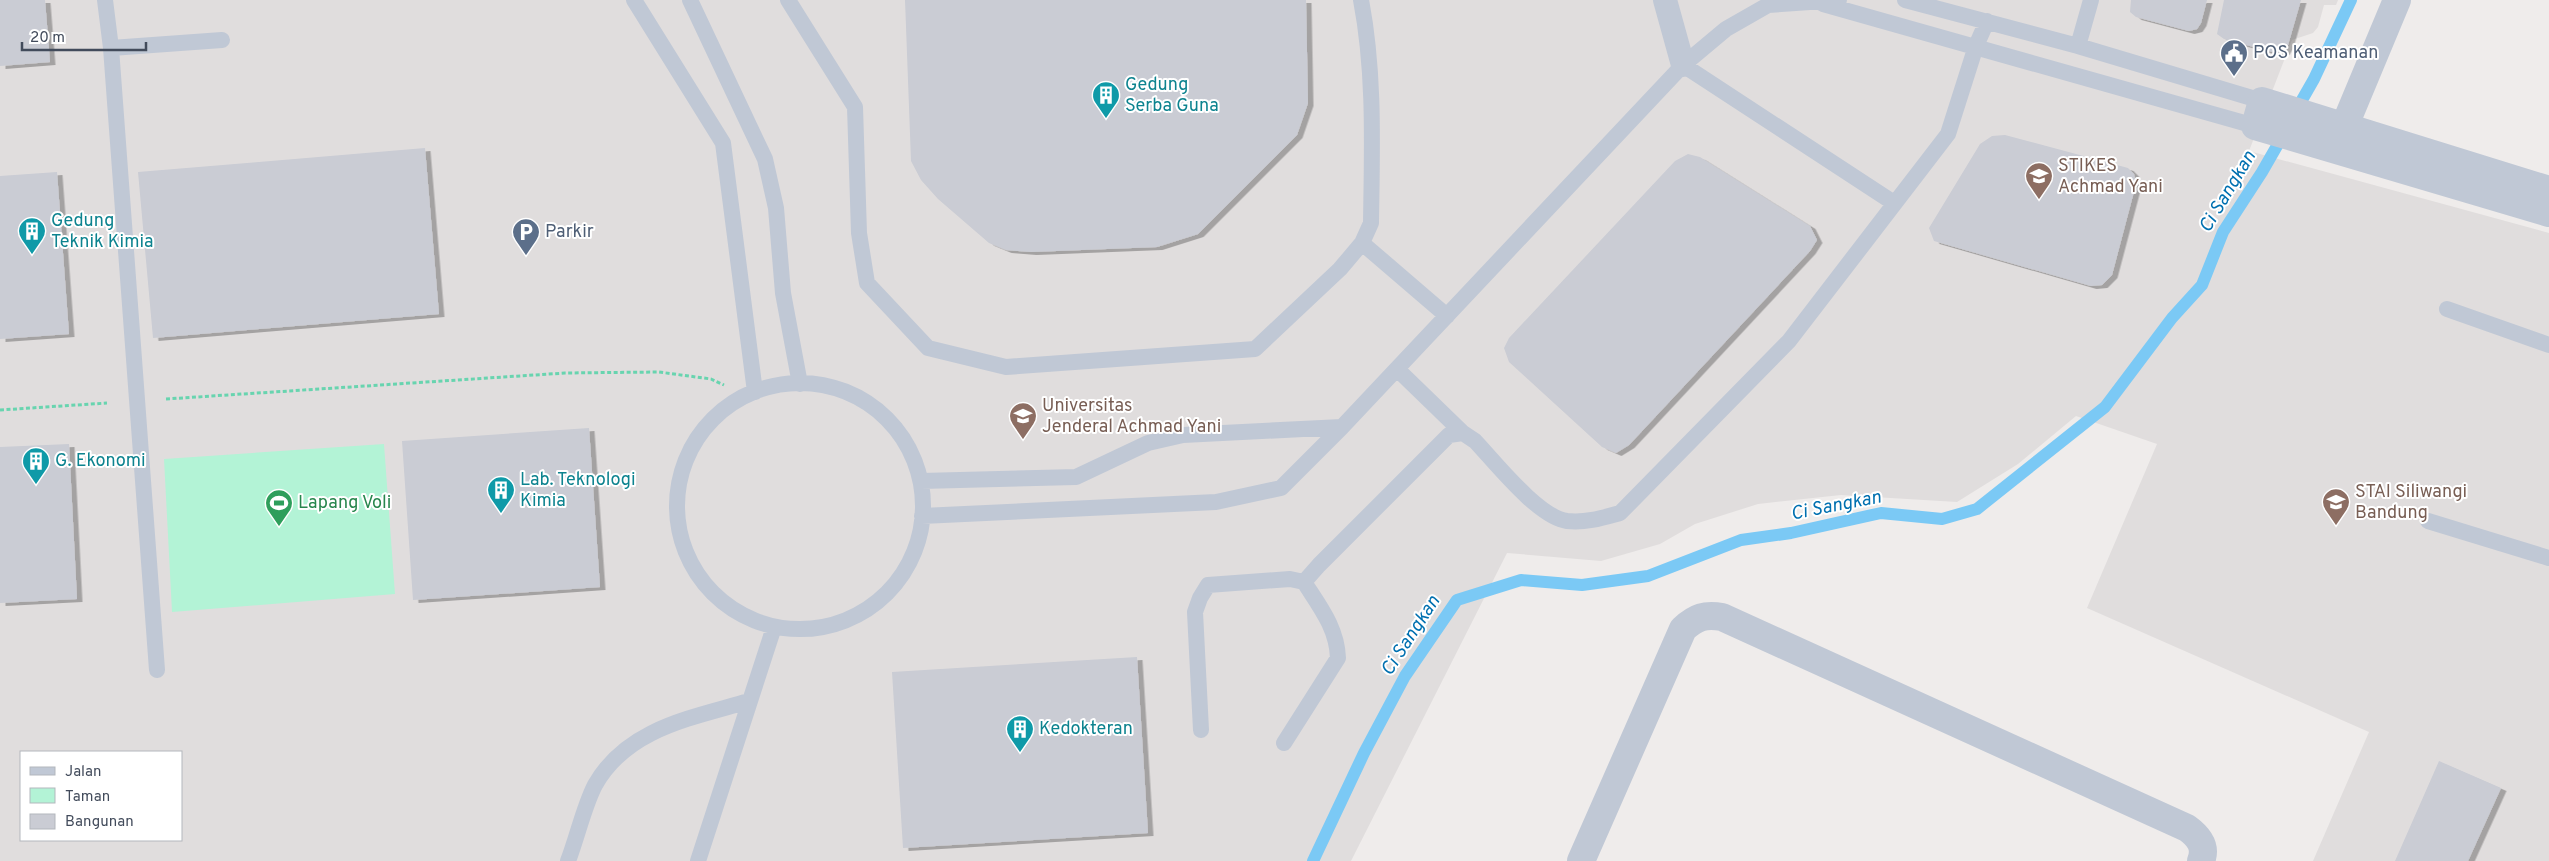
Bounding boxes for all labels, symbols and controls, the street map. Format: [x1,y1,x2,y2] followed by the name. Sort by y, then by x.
[22,20,146,52] scale bar
[30,29,65,48] text: 20 m
[2219,38,2249,77] public building icon: POS Keamanan
[2253,42,2378,65] place label: POS Keamanan
[1125,74,1219,118] place label: Gedung Serba Guna
[1091,80,1121,119] building icon: Gedung Serba Guna
[2194,146,2262,237] water label: Ci Sangkan
[2058,155,2163,199] place label: STIKES Achmad Yani
[2024,161,2054,200] school or university icon: STIKES Achmad Yani
[51,210,153,254] place label: Gedung Teknik Kimia
[17,216,47,255] building icon: Gedung Teknik Kimia
[511,217,541,256] parking icon: Parkir
[545,221,594,244] place label: Parkir
[1042,395,1221,439] place label: Universitas Jenderal Achmad Yani
[1008,401,1038,440] school or university icon: Universitas Jenderal Achmad Yani
[21,446,51,485] building icon: G. Ekonomi
[55,450,146,473] place label: G. Ekonomi
[520,469,636,513] place label: Lab. Teknologi Kimia
[486,475,516,514] building icon: Lab. Teknologi Kimia
[2355,481,2467,525] place label: STAI Siliwangi Bandung
[1789,485,1884,527] water label: Ci Sangkan
[2321,487,2351,526] school or university icon: STAI Siliwangi Bandung
[264,488,294,527] sports icon: Lapang Voli
[298,492,391,515] place label: Lapang Voli
[1376,591,1446,681] water label: Ci Sangkan
[1005,714,1035,753] building icon: Kedokteran
[1039,718,1133,741] place label: Kedokteran
[20,751,182,841] legend
[65,763,102,782] text: Jalan
[65,788,110,807] text: Taman
[65,813,134,832] text: Bangunan

